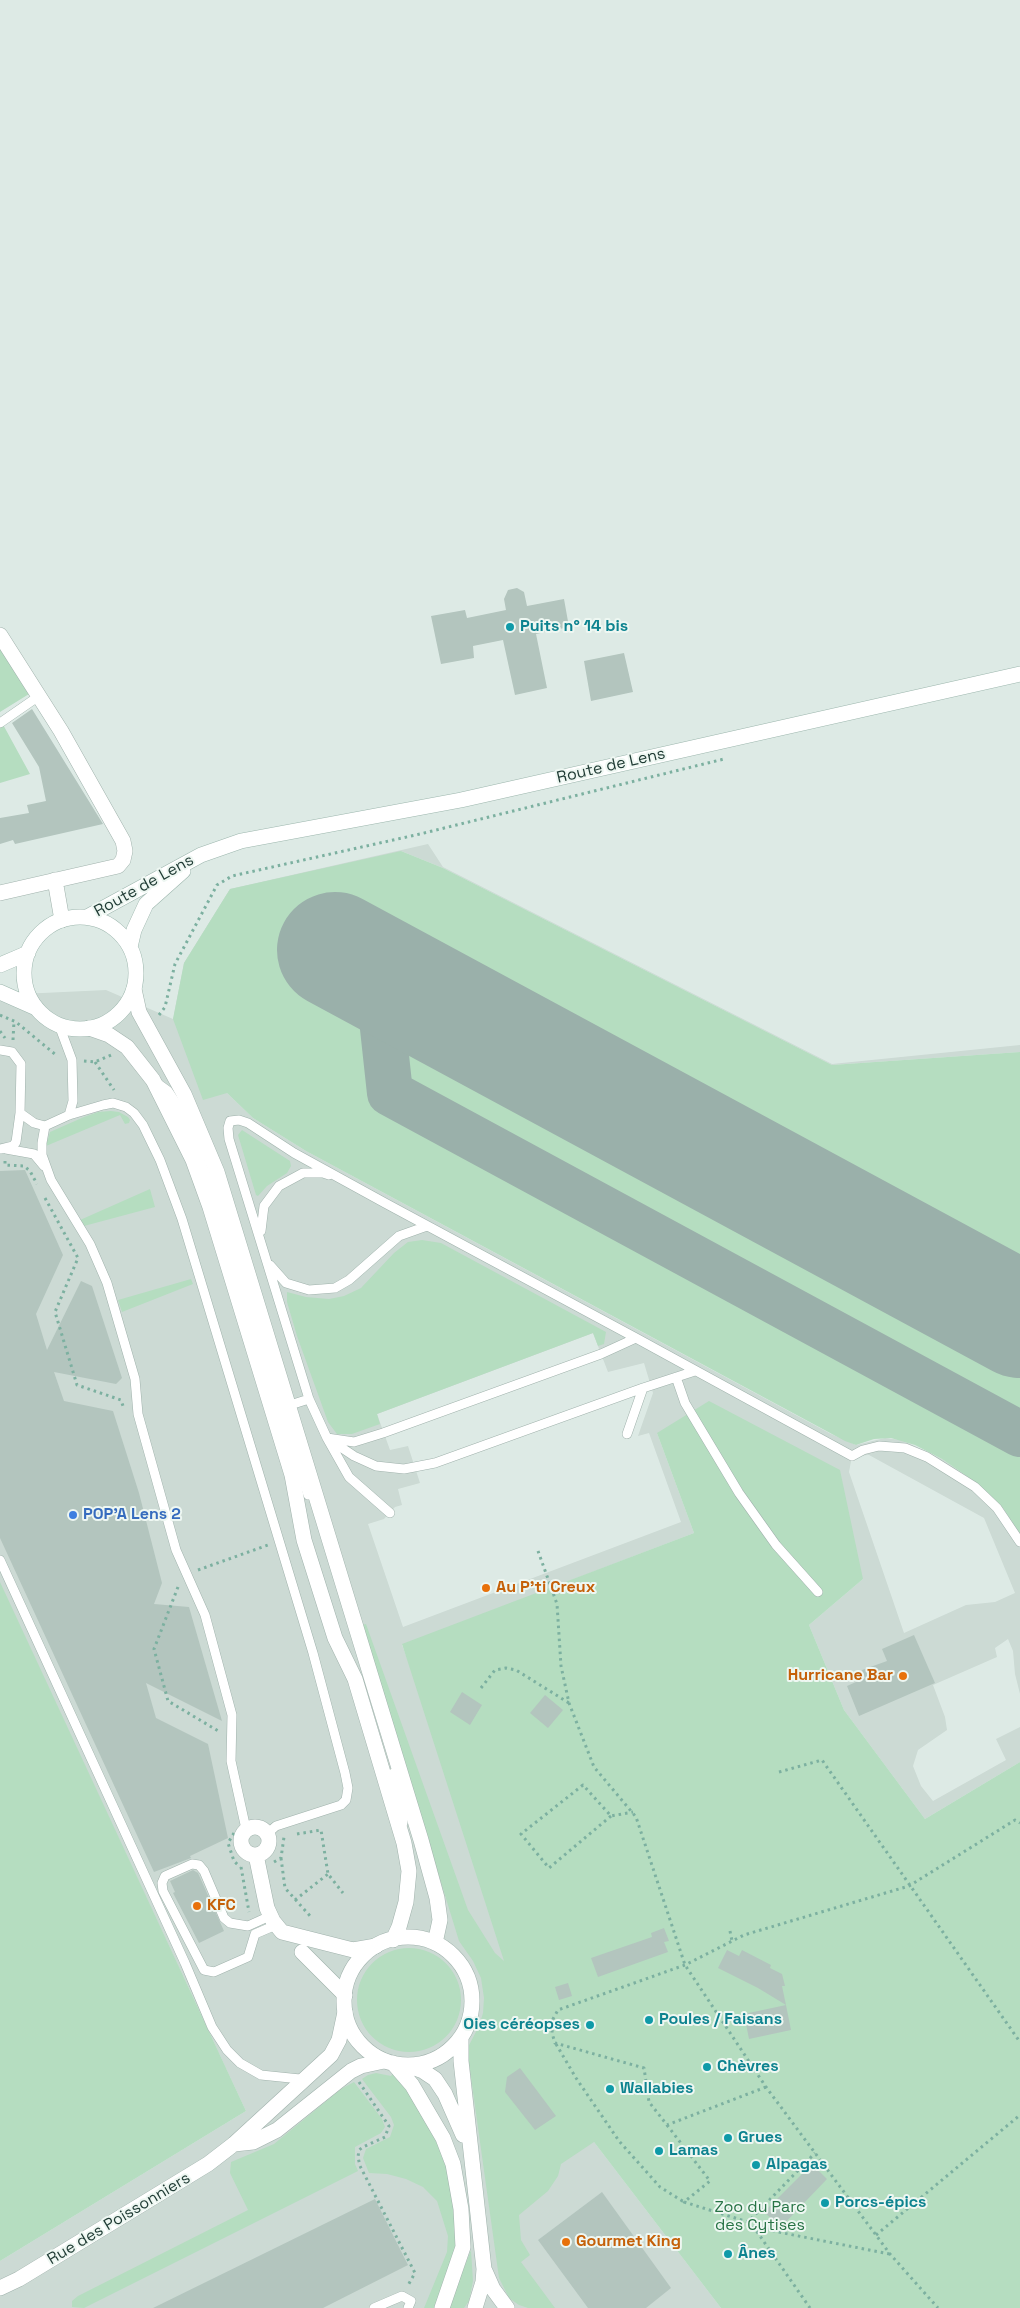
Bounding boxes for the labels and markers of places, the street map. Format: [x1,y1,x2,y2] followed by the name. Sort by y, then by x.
[520,617,628,637] place label: Puits n° 14 bis
[504,621,516,633] marker: Puits n° 14 bis
[83,1505,181,1525] place label: POP'A Lens 2
[67,1509,79,1521] marker: POP'A Lens 2
[496,1578,595,1598] place label: Au P'ti Creux
[480,1582,492,1594] marker: Au P'ti Creux
[788,1666,893,1686] place label: Hurricane Bar
[897,1670,909,1682] marker: Hurricane Bar
[207,1896,236,1916] place label: KFC
[191,1900,203,1912] marker: KFC
[659,2010,782,2030] place label: Poules / Faisans
[643,2014,655,2026] marker: Poules / Faisans
[463,2015,580,2035] place label: Oies céréopses
[584,2019,596,2031] marker: Oies céréopses
[717,2057,779,2077] place label: Chèvres
[701,2061,713,2073] marker: Chèvres
[620,2079,693,2099] place label: Wallabies
[604,2083,616,2095] marker: Wallabies
[738,2128,782,2148] place label: Grues
[722,2132,734,2144] marker: Grues
[669,2141,718,2161] place label: Lamas
[653,2145,665,2157] marker: Lamas
[766,2155,827,2175] place label: Alpagas
[750,2159,762,2171] marker: Alpagas
[835,2193,926,2213] place label: Porcs-épics
[819,2197,831,2209] marker: Porcs-épics
[576,2232,681,2252] place label: Gourmet King
[560,2236,572,2248] marker: Gourmet King
[738,2244,776,2264] place label: Ânes
[722,2248,734,2260] marker: Ânes

